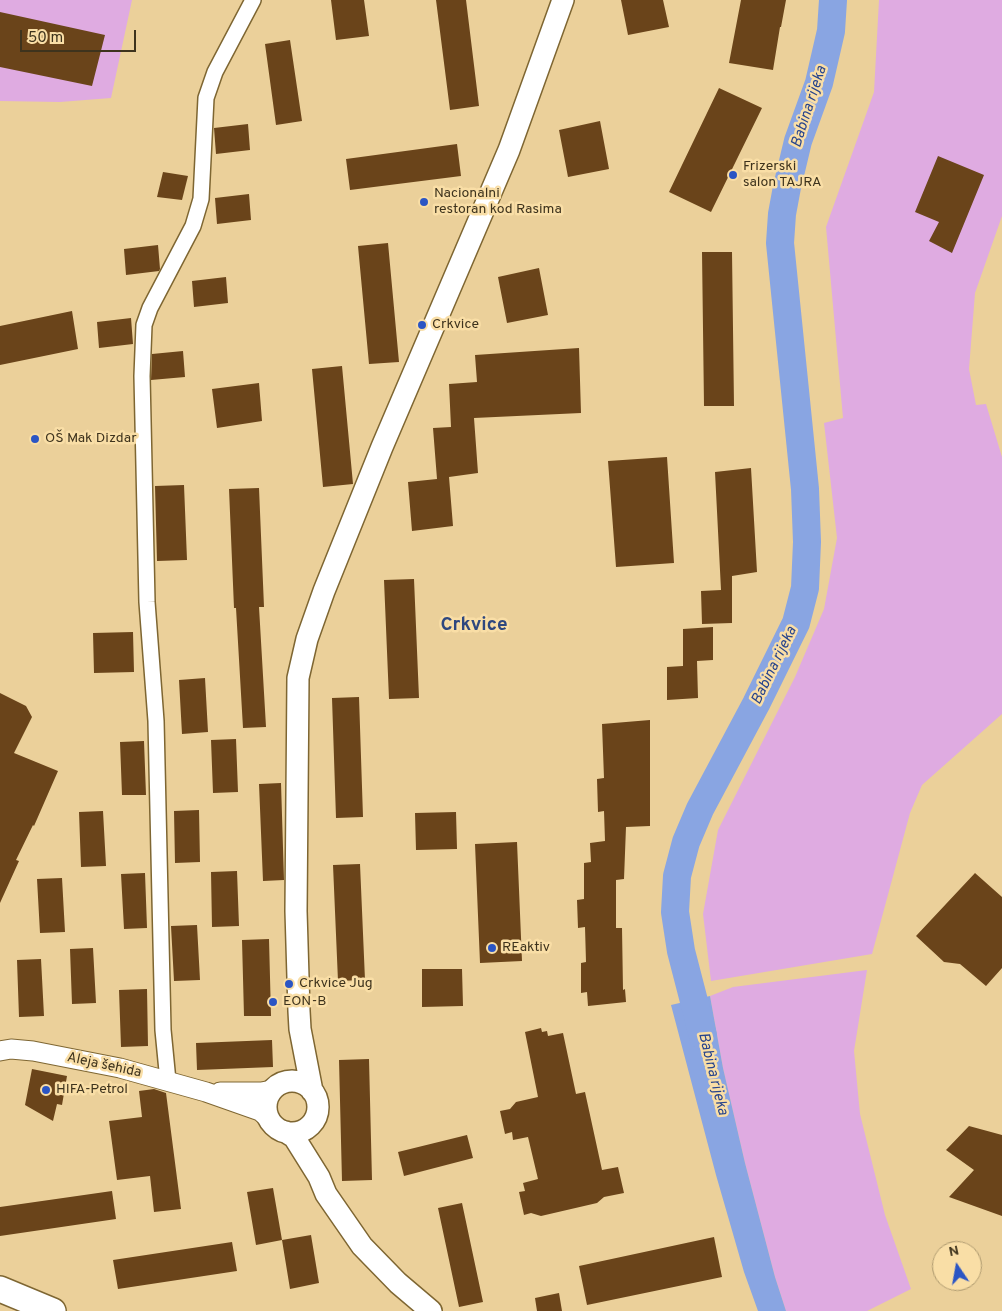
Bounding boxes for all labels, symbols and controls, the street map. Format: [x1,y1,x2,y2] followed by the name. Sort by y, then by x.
[22,20,139,52] scale bar
[28,29,63,48] text: 50 m
[788,64,832,150] water label: Babina rijeka
[743,159,822,192] place label: Frizerski salon TAJRA
[727,169,739,181] marker: Frizerski salon TAJRA
[434,186,562,218] place label: Nacionalni restoran kod Rasima
[418,196,430,208] marker: Nacionalni restoran kod Rasima
[432,317,479,333] place label: Crkvice
[416,319,428,331] marker: Crkvice
[45,431,137,447] place label: OŠ Mak Dizdar
[29,433,41,445] marker: OŠ Mak Dizdar
[440,615,508,637] district label: Crkvice
[748,624,802,708] water label: Babina rijeka
[502,940,550,956] place label: REaktiv
[486,942,498,954] marker: REaktiv
[299,976,373,992] place label: Crkvice Jug
[283,978,295,990] marker: Crkvice Jug
[283,994,326,1010] place label: EON-B
[267,996,279,1008] marker: EON-B
[693,1031,731,1117] water label: Babina rijeka
[65,1050,143,1082] street label: Aleja šehida
[56,1082,128,1098] place label: HIFA-Petrol
[40,1084,52,1096] marker: HIFA-Petrol
[932,1241,982,1291] north arrow
[947,1242,961,1261] text: N

